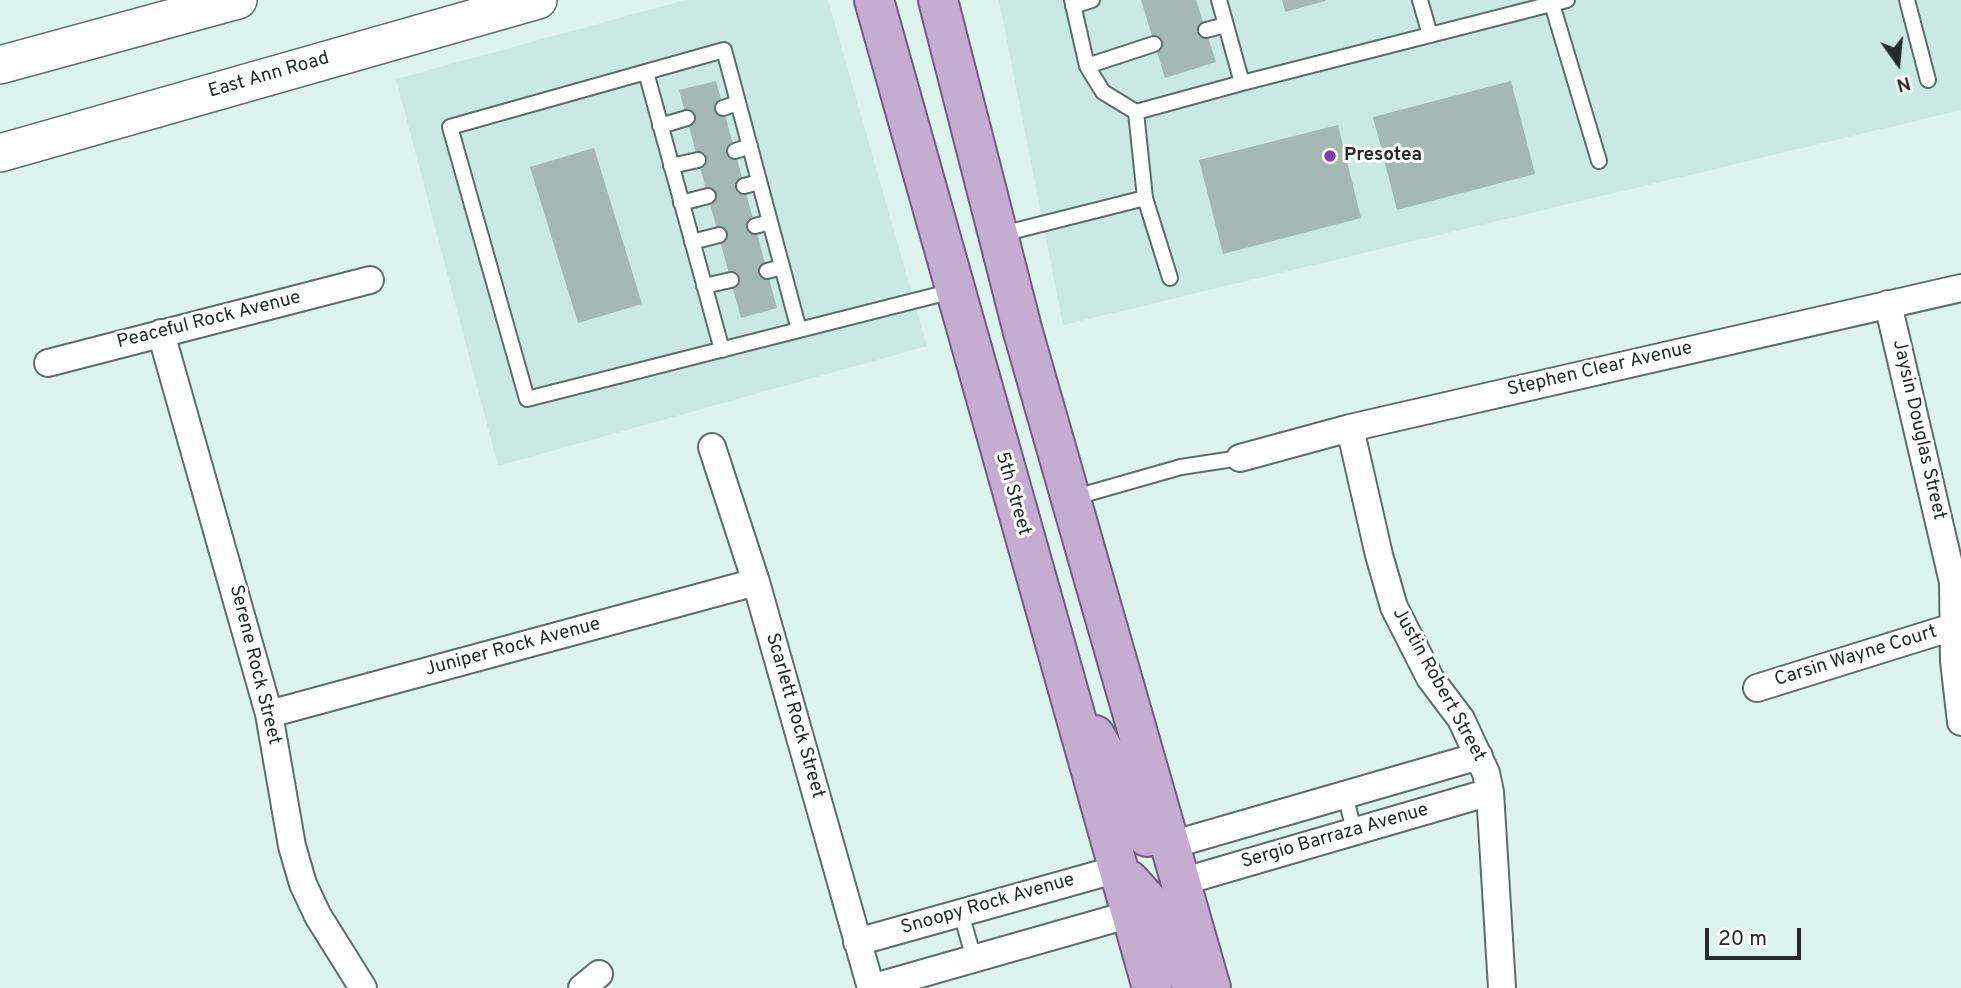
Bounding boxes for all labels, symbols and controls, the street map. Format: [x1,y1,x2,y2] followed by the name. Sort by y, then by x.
[1863,28,1933,98] north arrow
[206,48,332,104] street label: East Ann Road
[1894,70,1913,97] text: N
[1344,145,1422,167] place label: Presotea
[1322,148,1338,164] marker: Presotea
[115,287,303,355] street label: Peaceful Rock Avenue
[1505,338,1695,402] street label: Stephen Clear Avenue
[1886,338,1950,522] street label: Jaysin Douglas Street
[989,449,1035,539] street label: 5th Street
[223,583,285,747] street label: Serene Rock Street
[1386,604,1490,766] street label: Justin Robert Street
[423,614,603,682] street label: Juniper Rock Avenue
[1772,621,1940,693] street label: Carsin Wayne Court
[759,631,829,801] street label: Scarlett Rock Street
[1239,799,1431,875] street label: Sergio Barraza Avenue
[899,869,1077,941] street label: Snoopy Rock Avenue
[1709,914,1805,958] scale bar
[1718,926,1767,953] text: 20 m

